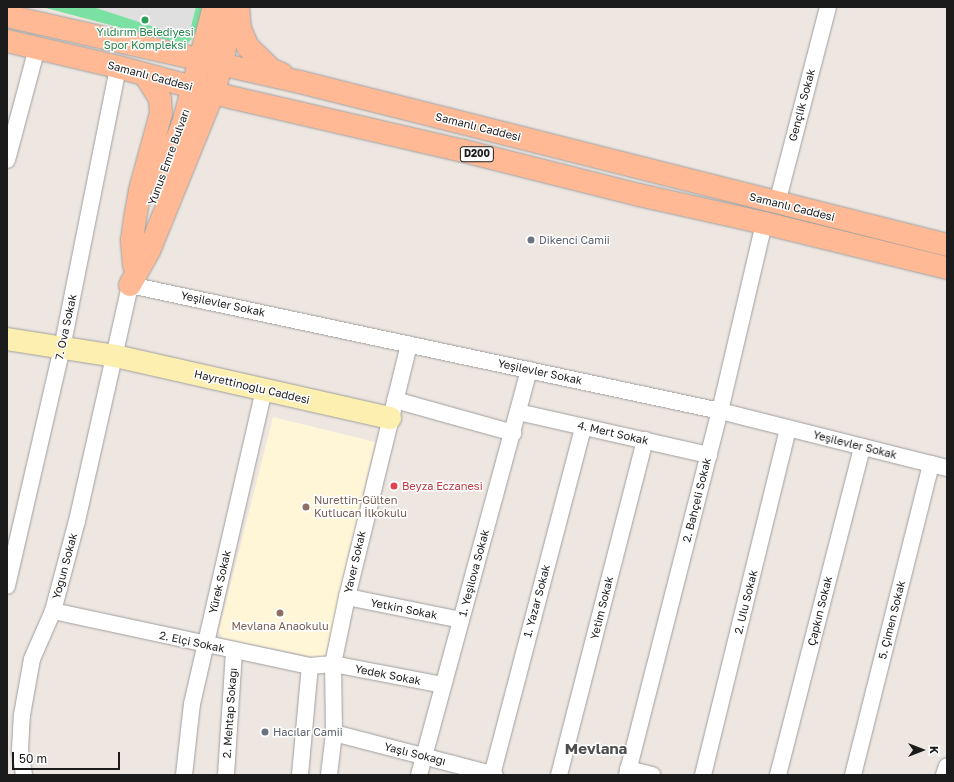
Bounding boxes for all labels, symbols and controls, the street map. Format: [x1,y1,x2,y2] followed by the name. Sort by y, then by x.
[140,15,150,25] marker: Yıldırım Belediyesi Spor Kompleksi
[96,26,194,52] place label: Yıldırım Belediyesi Spor Kompleksi
[106,58,194,94] street label: Samanlı Caddesi
[786,67,818,143] street label: Gençlik Sokak
[145,107,193,207] street label: Yunus Emre Bulvarı
[434,110,522,144] street label: Samanlı Caddesi
[459,146,495,162] road number: D200
[748,190,836,224] street label: Samanlı Caddesi
[539,233,610,247] place label: Dikenci Camii
[526,235,536,245] marker: Dikenci Camii
[180,289,266,319] street label: Yeşilevler Sokak
[53,293,79,361] street label: 7. Ova Sokak
[497,357,583,387] street label: Yeşilevler Sokak
[193,367,311,407] street label: Hayrettinoğlu Caddesi
[576,418,650,448] street label: 4. Mert Sokak
[812,428,898,462] street label: Yeşilevler Sokak
[680,456,714,544] street label: 2. Bahçeli Sokak
[402,479,483,493] place label: Beyza Eczanesi
[389,481,399,491] marker: Beyza Eczanesi
[314,494,407,520] place label: Nurettin-Gülten Kutlucan İlkokulu
[301,502,311,512] marker: Nurettin-Gülten Kutlucan İlkokulu
[456,528,492,618] street label: 1. Yeşilova Sokak
[341,529,369,595] street label: Yaver Sokak
[50,532,80,600] street label: Yoğun Sokak
[206,549,234,615] street label: Yürek Sokak
[521,563,553,639] street label: 1. Yazar Sokak
[732,569,760,635] street label: 2. Ulu Sokak
[588,575,616,641] street label: Yetim Sokak
[805,575,835,647] street label: Çapkın Sokak
[876,579,908,661] street label: 5. Çimen Sokak
[369,596,439,622] street label: Yetkin Sokak
[275,608,285,618] marker: Mevlana Anaokulu
[231,619,329,633] place label: Mevlana Anaokulu
[158,629,226,655] street label: 2. Elçi Sokak
[354,662,422,688] street label: Yedek Sokak
[220,667,240,759] street label: 2. Mehtap Sokağı
[273,725,343,739] place label: Hacılar Camii
[260,727,270,737] marker: Hacılar Camii
[902,730,942,770] north arrow
[383,740,447,768] street label: Yaşlı Sokağı
[565,740,627,758] district label: Mevlana
[14,744,122,770] scale bar
[928,746,941,754] text: K
[19,751,47,766] text: 50 m

